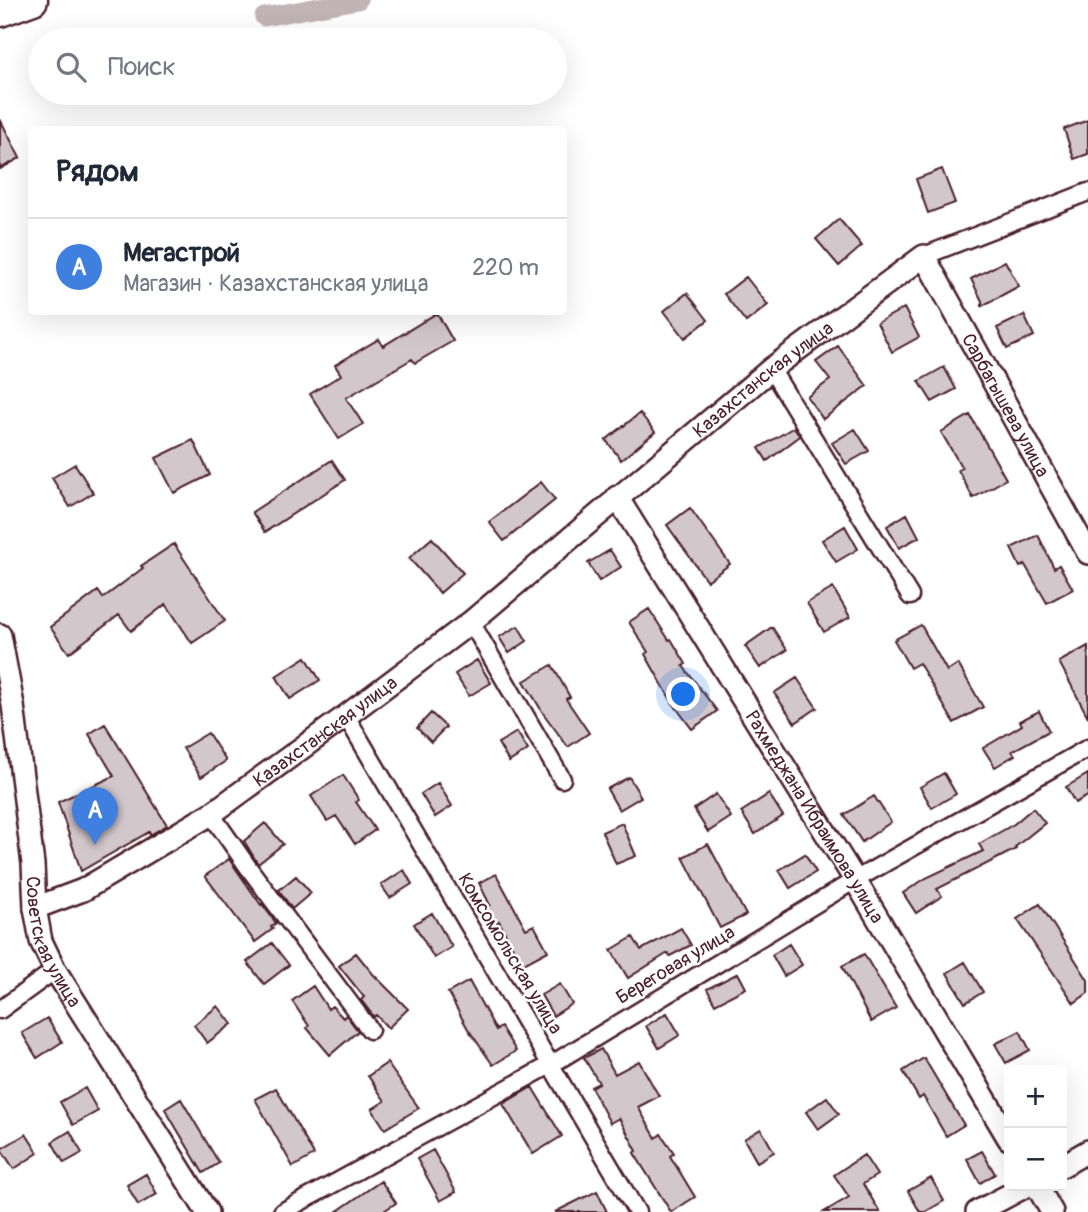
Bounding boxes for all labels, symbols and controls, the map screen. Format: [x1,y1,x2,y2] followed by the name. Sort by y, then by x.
[28,28,567,105] search box
[52,48,90,86] icon: search
[108,51,176,83] text: Поиск
[56,153,139,190] text: Рядом
[123,237,240,269] text: Мегастрой
[72,253,86,282] text: A
[472,253,539,282] text: 220 m
[123,269,428,298] text: Магазин · Казахстанская улица
[688,316,838,443] street label: Казахстанская улица
[956,329,1055,482] street label: Сарбагышева улица
[248,671,402,793] street label: Казахстанская улица
[666,677,700,711] your location
[740,706,889,928] street label: Рахмеджана Ибраимова улица
[72,787,118,845] pin: A
[453,869,568,1039] street label: Комсомольская улица
[21,876,86,1012] street label: Советская улица
[612,920,739,1010] street label: Береговая улица
[1004,1065,1067,1191] map controls
[1004,1065,1067,1128] button: +
[1004,1128,1067,1191] button: −

